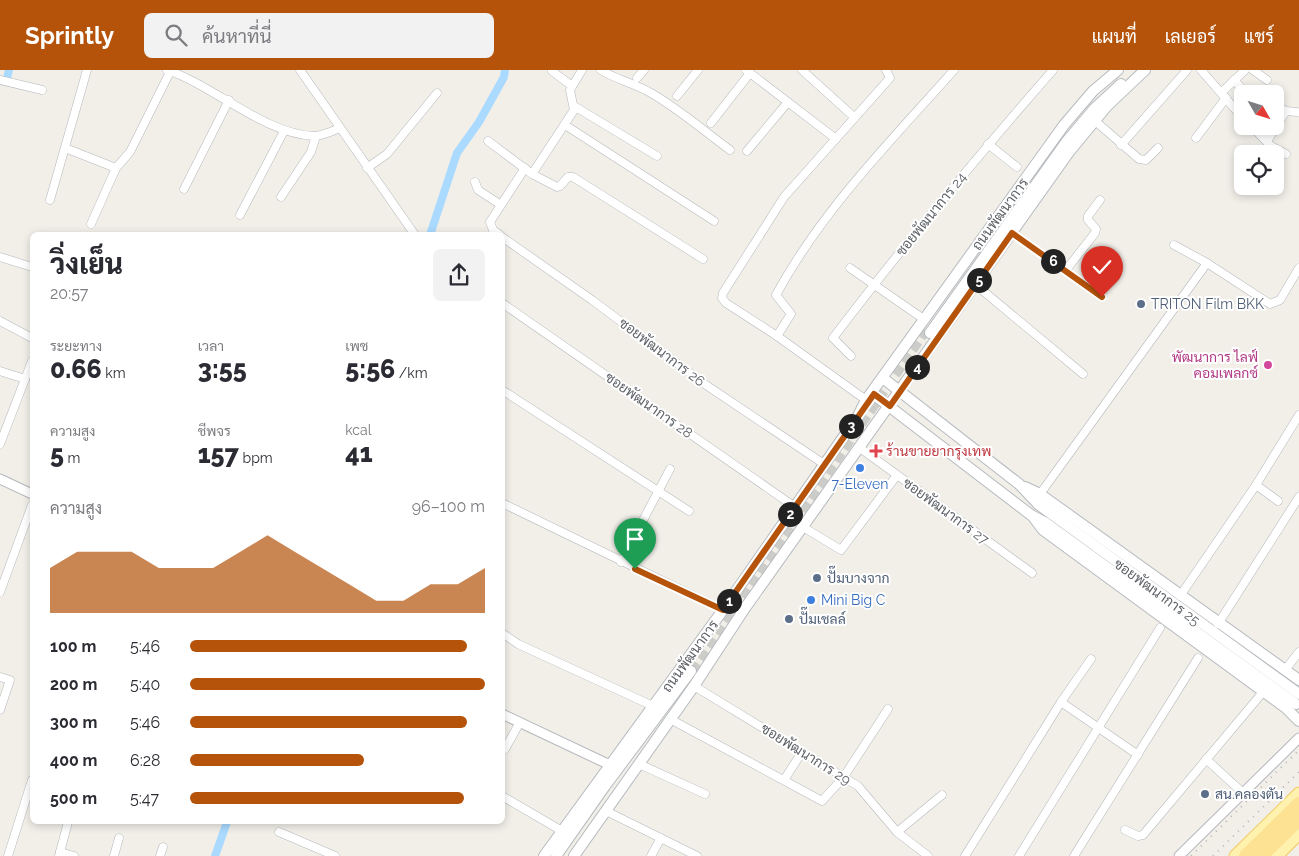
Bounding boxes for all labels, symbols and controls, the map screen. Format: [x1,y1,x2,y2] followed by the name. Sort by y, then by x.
[144,13,494,58] search box
[25,21,114,50] text: Sprintly
[162,21,190,49] icon: search
[202,25,272,47] text: ค้นหาที่นี่
[1092,26,1137,47] text: แผนที่
[1165,26,1216,47] text: เลเยอร์
[1244,26,1274,47] text: แชร์
[1234,85,1284,135] north arrow
[1234,85,1284,195] map controls
[1234,145,1284,195] button: locate
[893,169,970,259] street label: ซอยพัฒนาการ 24
[969,175,1032,253] street label: ถนนพัฒนาการ
[1081,246,1123,297] pin
[50,248,123,281] text: วิ่งเย็น
[1040,248,1066,274] pin: 6
[433,249,485,301] button: share
[1049,253,1058,269] text: 6
[1088,253,1116,281] icon: check
[966,268,992,292] pin: 5
[976,272,983,288] text: 5
[50,284,88,303] text: 20:57
[1151,296,1264,312] place label: TRITON Film BKK
[1135,298,1147,310] marker: TRITON Film BKK
[616,315,708,389] street label: ซอยพัฒนาการ 26
[50,338,102,354] text: ระยะทาง
[198,338,224,354] text: เวลา
[345,338,368,354] text: เพซ
[1172,348,1258,381] place label: พัฒนาการ ไลฟ์ คอมเพลกซ์
[50,354,102,384] text: 0.66
[198,354,247,384] text: 3:55
[345,354,395,384] text: 5:56
[904,354,930,380] pin: 4
[914,359,922,375] text: 4
[1262,359,1274,371] marker: พัฒนาการ ไลฟ์ คอมเพลกซ์
[102,365,126,381] text: km
[395,365,428,381] text: /km
[602,369,696,441] street label: ซอยพัฒนาการ 28
[838,414,864,438] pin: 3
[848,418,855,434] text: 3
[345,422,372,438] text: kcal
[50,423,95,439] text: ความสูง
[198,423,231,439] text: ชีพจร
[345,438,373,468] text: 41
[50,439,64,469] text: 5
[198,439,239,469] text: 157
[886,442,991,461] place label: ร้านขายยากรุงเทพ
[870,445,882,457] marker: ร้านขายยากรุงเทพ
[64,450,80,466] text: m
[239,450,273,466] text: bpm
[854,462,866,474] marker: 7-Eleven
[900,474,992,548] street label: ซอยพัฒนาการ 27
[832,476,888,492] place label: 7-Eleven
[412,497,485,516] text: 96–100 m
[50,499,102,518] text: ความสูง
[778,502,802,526] pin: 2
[787,506,794,522] text: 2
[614,518,656,569] pin
[621,525,649,553] icon: arrive
[1111,555,1203,629] street label: ซอยพัฒนาการ 25
[827,565,890,586] place label: ปั๊มบางจาก
[811,572,823,584] marker: ปั๊มบางจาก
[716,588,742,614] pin: 1
[821,592,886,608] place label: Mini Big C
[726,593,733,609] text: 1
[805,594,817,606] marker: Mini Big C
[799,606,846,627] place label: ปั๊มเชลล์
[783,613,795,625] marker: ปั๊มเชลล์
[659,617,722,695] street label: ถนนพัฒนาการ
[50,637,96,656] text: 100 m
[130,637,160,656] text: 5:46
[50,675,97,694] text: 200 m
[130,675,160,694] text: 5:40
[50,713,97,732] text: 300 m
[130,713,160,732] text: 5:46
[758,720,854,788] street label: ซอยพัฒนาการ 29
[50,751,98,770] text: 400 m
[130,751,160,770] text: 6:28
[1215,786,1283,802] place label: สน.คลองตัน
[1199,788,1211,800] marker: สน.คลองตัน
[50,789,97,808] text: 500 m
[130,789,159,808] text: 5:47

